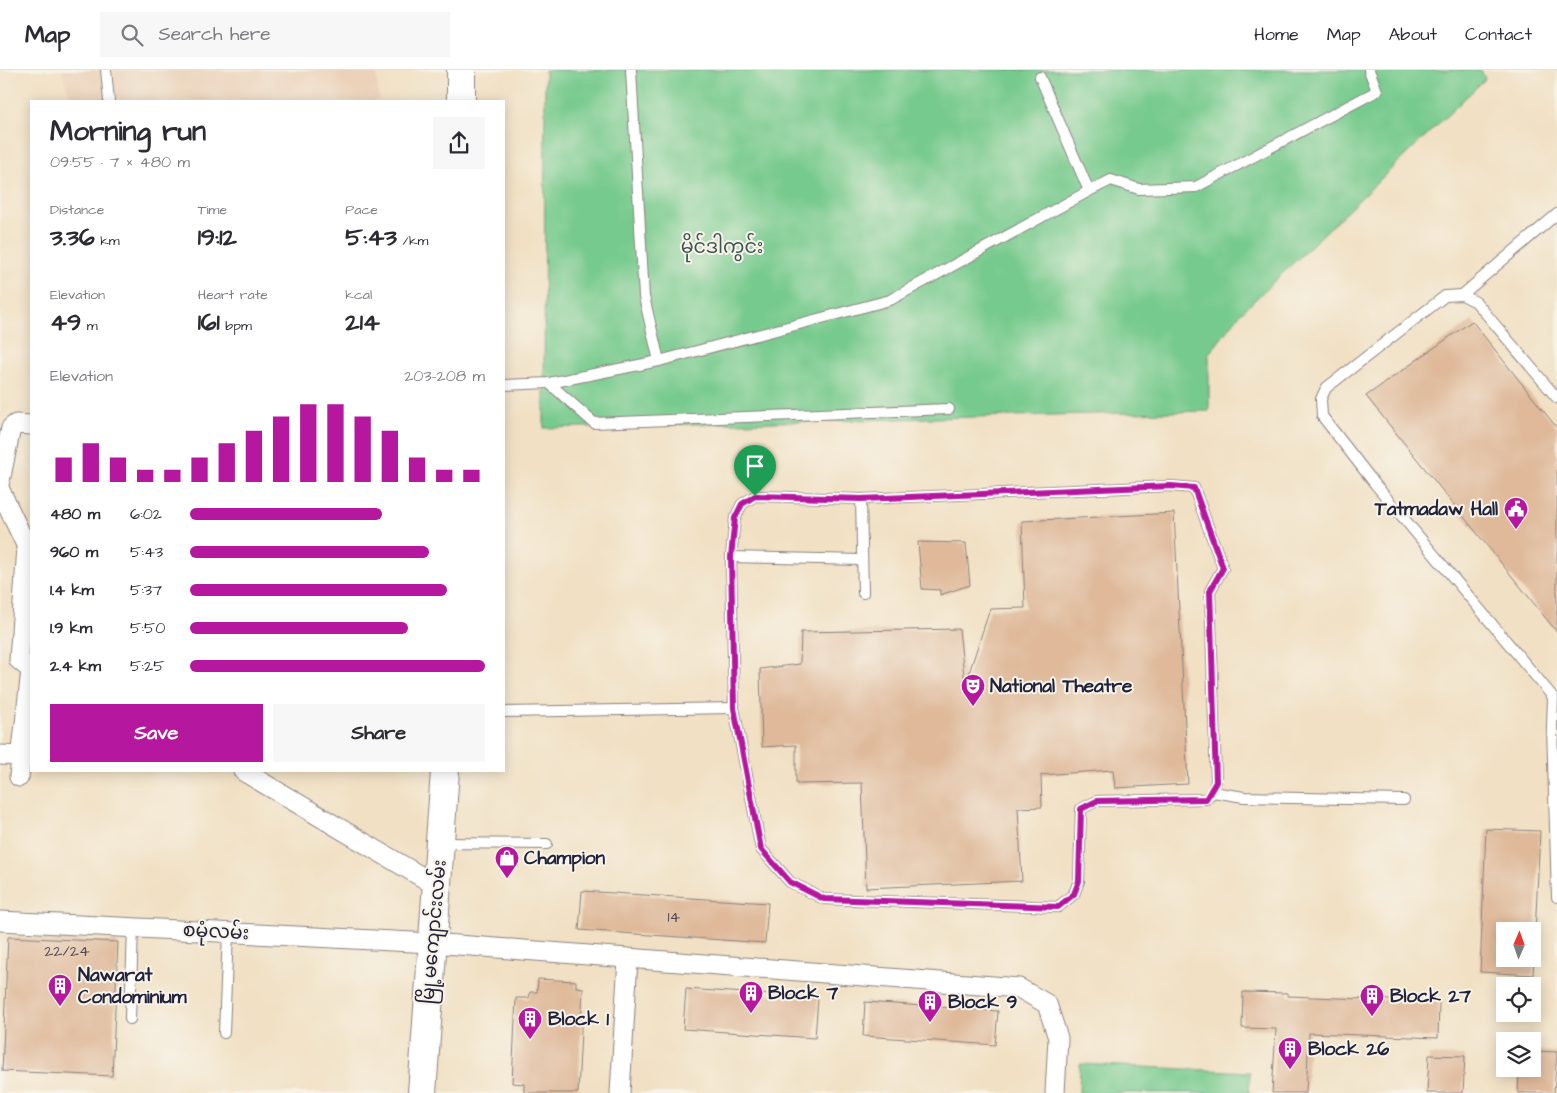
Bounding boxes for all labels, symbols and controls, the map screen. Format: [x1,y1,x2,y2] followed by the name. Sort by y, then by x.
[100,12,450,57] search box
[25,18,70,52] text: Map
[118,21,146,49] icon: search
[158,21,271,48] text: Search here
[1254,22,1299,47] text: Home
[1327,22,1361,47] text: Map
[1389,22,1437,47] text: About
[1465,22,1532,47] text: Contact
[50,112,206,151] text: Morning run
[433,117,485,169] button: share
[50,151,190,173] text: 09:55 · 7 × 480 m
[50,200,104,220] text: Distance
[198,200,227,220] text: Time
[345,200,378,220] text: Pace
[50,220,95,255] text: 3.36
[198,220,237,255] text: 19:12
[345,220,397,255] text: 5:43
[95,231,120,251] text: km
[397,231,428,251] text: /km
[681,232,763,263] park label: မိုင်ဒါကွင်း
[50,285,105,305] text: Elevation
[198,285,268,305] text: Heart rate
[345,285,372,305] text: kcal
[50,305,81,340] text: 49
[198,305,220,340] text: 161
[345,305,380,340] text: 214
[81,316,98,336] text: m
[220,316,252,336] text: bpm
[50,365,113,387] text: Elevation
[404,365,485,387] text: 203–208 m
[734,445,776,496] pin
[741,452,769,480] icon: arrive
[1374,496,1498,523] place label: Tatmadaw Hall
[1503,496,1529,530] public building icon: Tatmadaw Hall
[50,503,100,525] text: 480 m
[130,503,162,525] text: 6:02
[50,541,98,563] text: 960 m
[130,541,163,563] text: 5:43
[50,579,94,601] text: 1.4 km
[130,579,162,601] text: 5:37
[50,617,92,639] text: 1.9 km
[130,617,165,639] text: 5:50
[50,655,101,677] text: 2.4 km
[130,655,164,677] text: 5:25
[960,673,986,707] theatre icon: National Theatre
[990,673,1133,700] place label: National Theatre
[50,704,263,762] button: Save
[273,704,485,762] button: Share
[494,845,520,879] shop icon: Champion
[524,845,605,872] place label: Champion
[412,858,455,1006] street label: မြို့မကျောင်းလမ်း
[668,906,681,928] house number: 14
[182,915,250,949] street label: စမုံလမ်း
[1496,922,1541,968] north arrow
[1496,922,1541,1077] map controls
[44,940,90,962] house number: 22/24
[78,962,188,1011] place label: Nawarat Condominium
[47,973,73,1007] building icon: Nawarat Condominium
[1496,977,1541,1022] button: locate
[738,980,764,1014] building icon: Block 7
[768,980,838,1007] place label: Block 7
[1359,983,1385,1017] building icon: Block 27
[1390,983,1471,1010] place label: Block 27
[917,989,943,1023] building icon: Block 9
[948,989,1017,1016] place label: Block 9
[517,1006,543,1040] building icon: Block 1
[548,1006,609,1033] place label: Block 1
[1496,1032,1541,1077] button: layers
[1277,1036,1303,1070] building icon: Block 26
[1308,1036,1389,1063] place label: Block 26

